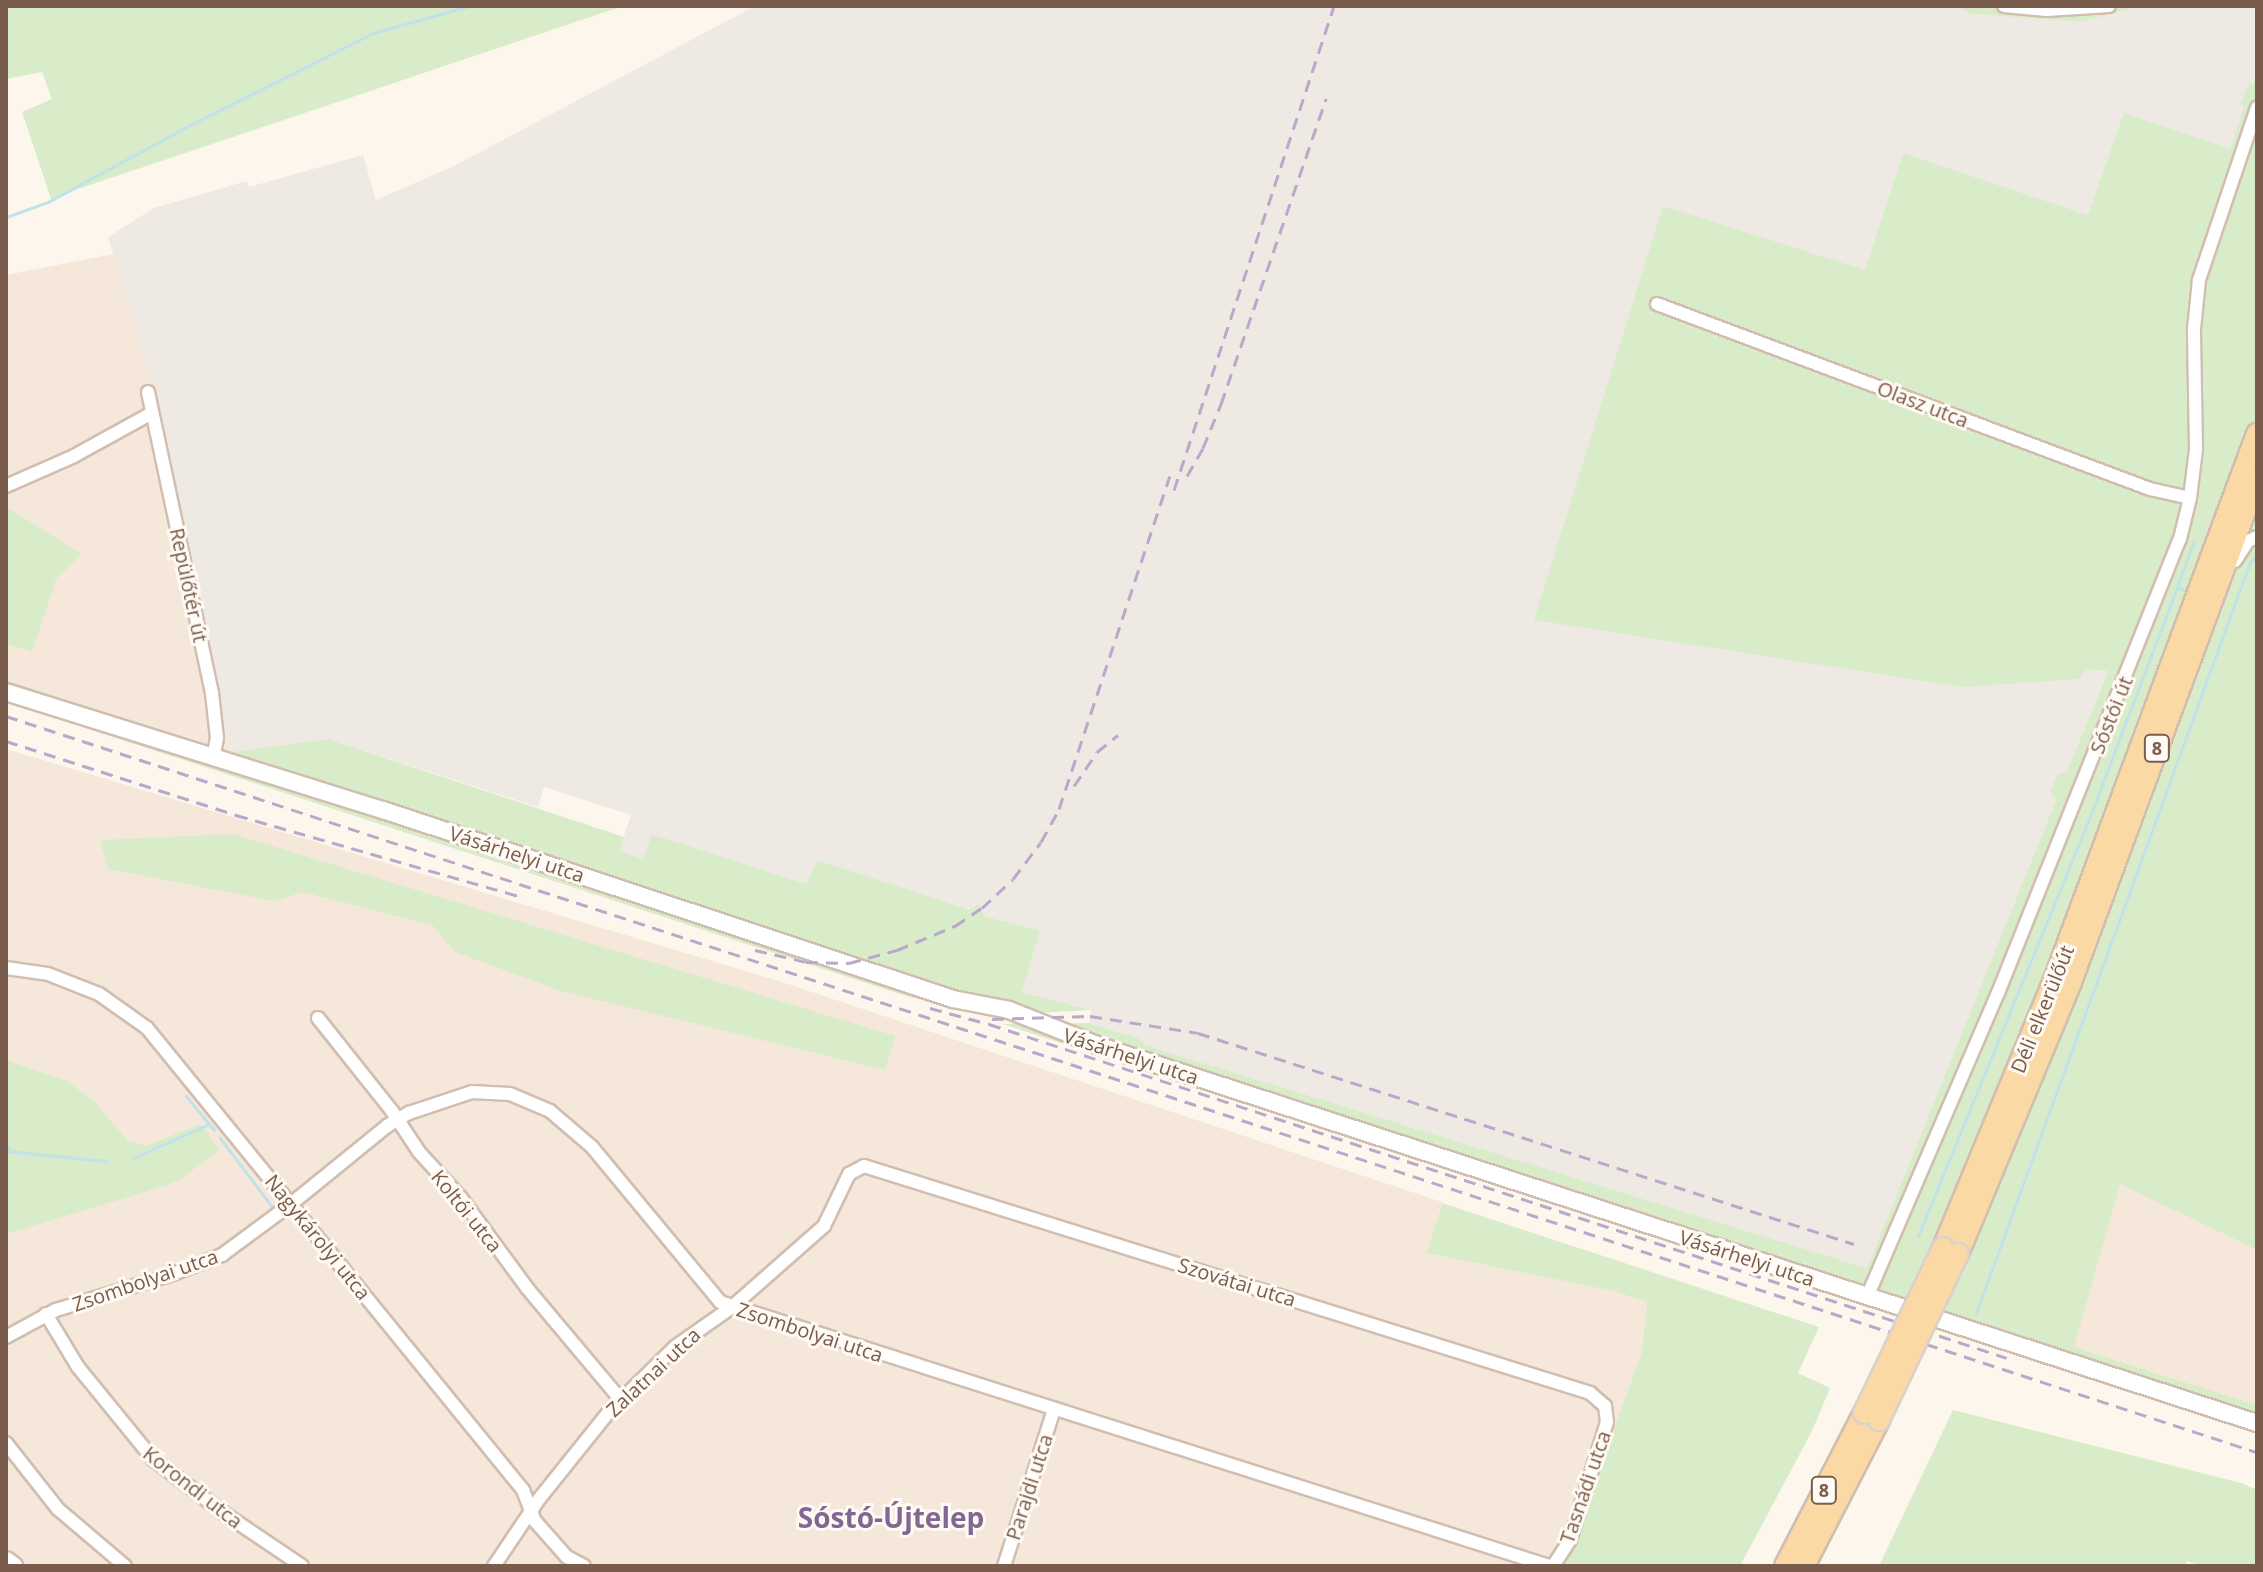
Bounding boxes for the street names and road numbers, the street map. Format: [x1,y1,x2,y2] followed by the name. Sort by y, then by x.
[1874,376,1972,432] street label: Olasz utca
[165,526,213,644] street label: Repülőtér út
[2085,673,2137,757] street label: Sóstói út
[2143,734,2171,762] road number: 8
[446,821,588,887] street label: Vásárhelyi utca
[2005,941,2079,1077] street label: Déli elkerülőút
[1060,1023,1202,1089] street label: Vásárhelyi utca
[427,1165,507,1257] street label: Koltói utca
[260,1170,376,1304] street label: Nagykárolyi utca
[1676,1225,1818,1291] street label: Vásárhelyi utca
[69,1244,221,1316] street label: Zsombolyai utca
[1175,1253,1299,1311] street label: Szovátai utca
[734,1297,886,1367] street label: Zsombolyai utca
[601,1322,705,1422] street label: Zalatnai utca
[1555,1427,1615,1547] street label: Tasnádi utca
[1001,1431,1057,1543] street label: Parajdi utca
[139,1441,247,1533] street label: Korondi utca
[1810,1476,1838,1504] road number: 8

